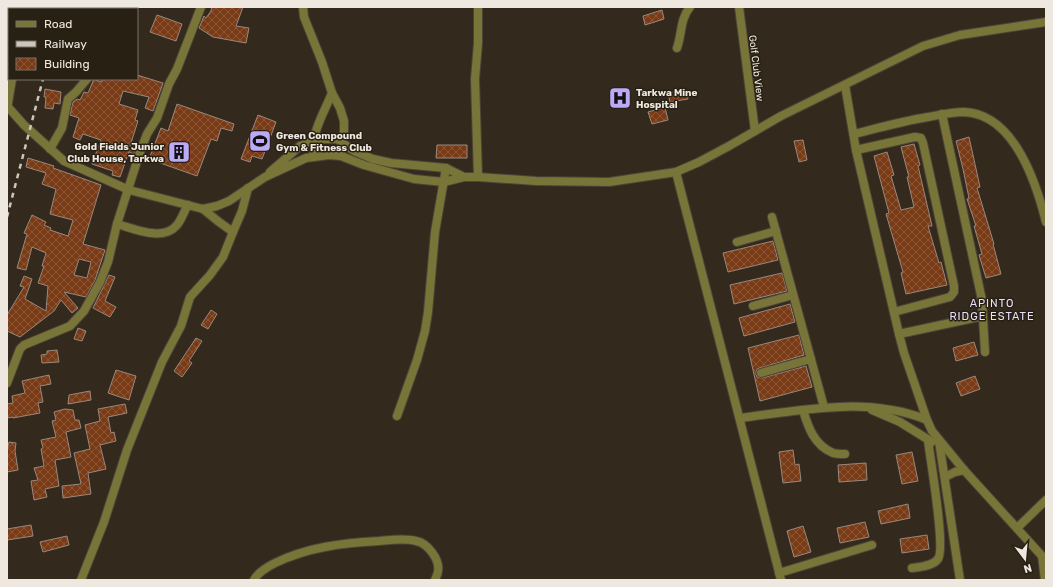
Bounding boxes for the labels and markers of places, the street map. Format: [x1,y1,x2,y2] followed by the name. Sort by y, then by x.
[607,85,633,111] hospital icon: Tarkwa Mine Hospital
[636,87,698,111] place label: Tarkwa Mine Hospital
[247,128,273,154] sports icon: Green Compound Gym & Fitness Club
[276,130,372,154] place label: Green Compound Gym & Fitness Club
[166,139,192,165] building icon: Gold Fields Junior Club House, Tarkwa
[67,141,164,165] place label: Gold Fields Junior Club House, Tarkwa

